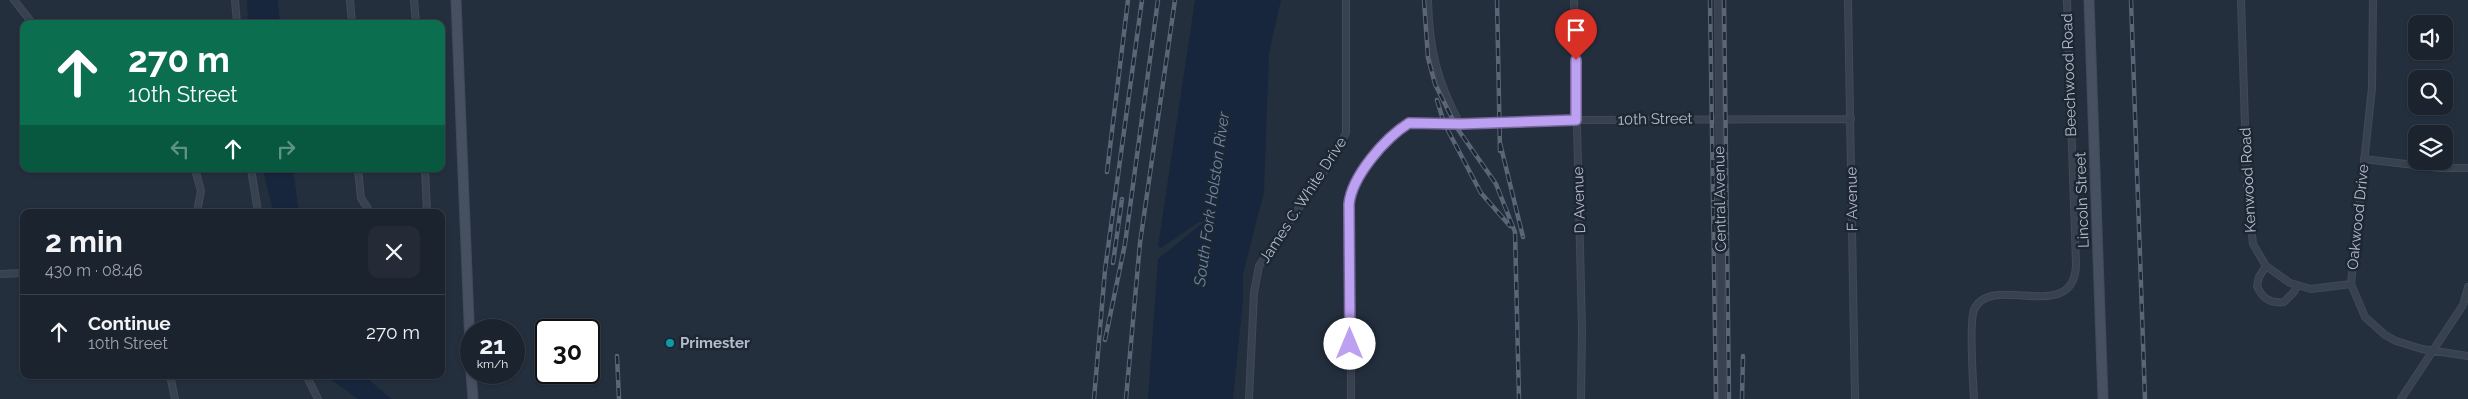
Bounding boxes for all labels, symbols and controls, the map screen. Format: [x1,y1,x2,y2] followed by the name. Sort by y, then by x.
[1555,9,1597,60] pin
[2058,13,2080,137] street label: Beechwood Road
[2408,15,2453,170] map controls
[2408,15,2453,60] button: sound
[1562,16,1590,44] icon: arrive
[128,39,230,80] text: 270 m
[45,40,110,105] icon: ahead
[2408,70,2453,115] button: search
[128,81,238,107] text: 10th Street
[1617,109,1693,129] street label: 10th Street
[1190,110,1233,288] water label: South Fork Holston River
[2408,125,2453,170] button: layers
[2236,127,2260,233] street label: Kenwood Road
[1256,134,1351,266] street label: James C. White Drive
[166,135,194,163] icon: left
[219,135,247,163] icon: ahead
[272,135,300,163] icon: right
[1710,146,1730,252] street label: Central Avenue
[2071,152,2093,248] street label: Lincoln Street
[2344,163,2373,271] street label: Oakwood Drive
[1569,166,1589,234] street label: D Avenue
[1842,166,1862,231] street label: F Avenue
[45,224,123,259] text: 2 min
[368,226,420,278] button: close
[45,261,143,280] text: 430 m · 08:46
[88,312,171,334] text: Continue
[1323,317,1375,369] position arrow
[45,318,73,346] icon: ahead
[535,319,600,384] speed limit sign: 30
[366,321,420,343] text: 270 m
[479,330,506,360] text: 21
[88,334,168,353] text: 10th Street
[680,334,750,352] place label: Primester
[664,337,676,349] marker: Primester
[477,357,508,371] text: km/h

